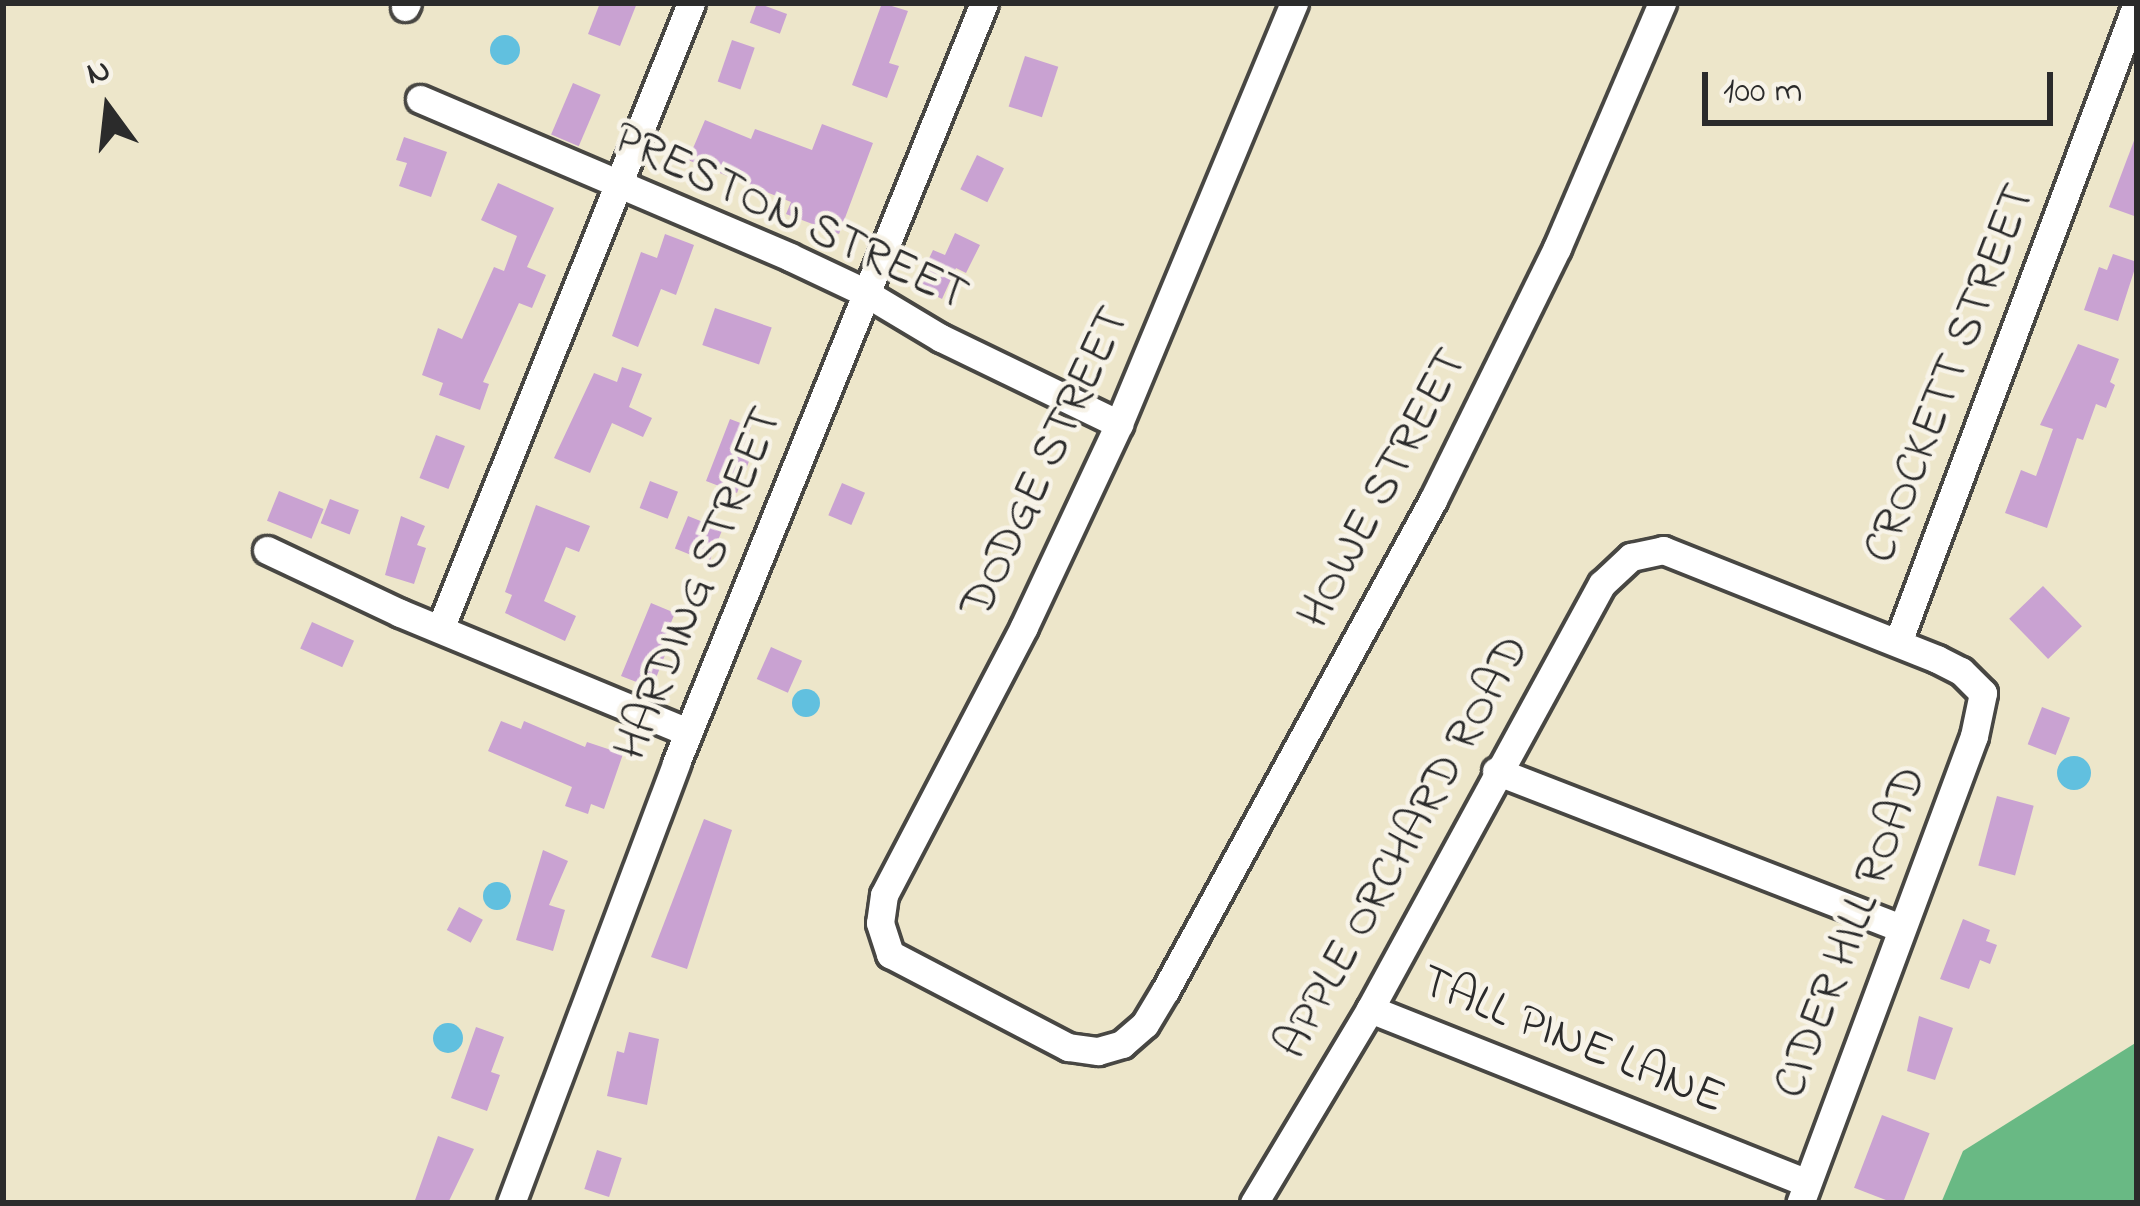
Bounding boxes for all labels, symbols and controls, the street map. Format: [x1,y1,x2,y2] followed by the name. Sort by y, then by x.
[82,47,116,99] text: N
[48,48,168,168] north arrow
[1708,48,2059,122] scale bar
[1723,66,1803,119] text: 100 m
[603,110,977,326] street label: PRESTON STREET
[1852,176,2050,572] street label: CROCKETT STREET
[950,298,1144,628] street label: DODGE STREET
[1286,339,1482,639] street label: HOWE STREET
[603,399,797,769] street label: HARDING STREET
[1264,626,1544,1070] street label: APPLE ORCHARD ROAD
[1762,759,1942,1107] street label: CIDER HILL ROAD
[1411,954,1733,1128] street label: TALL PINE LANE

